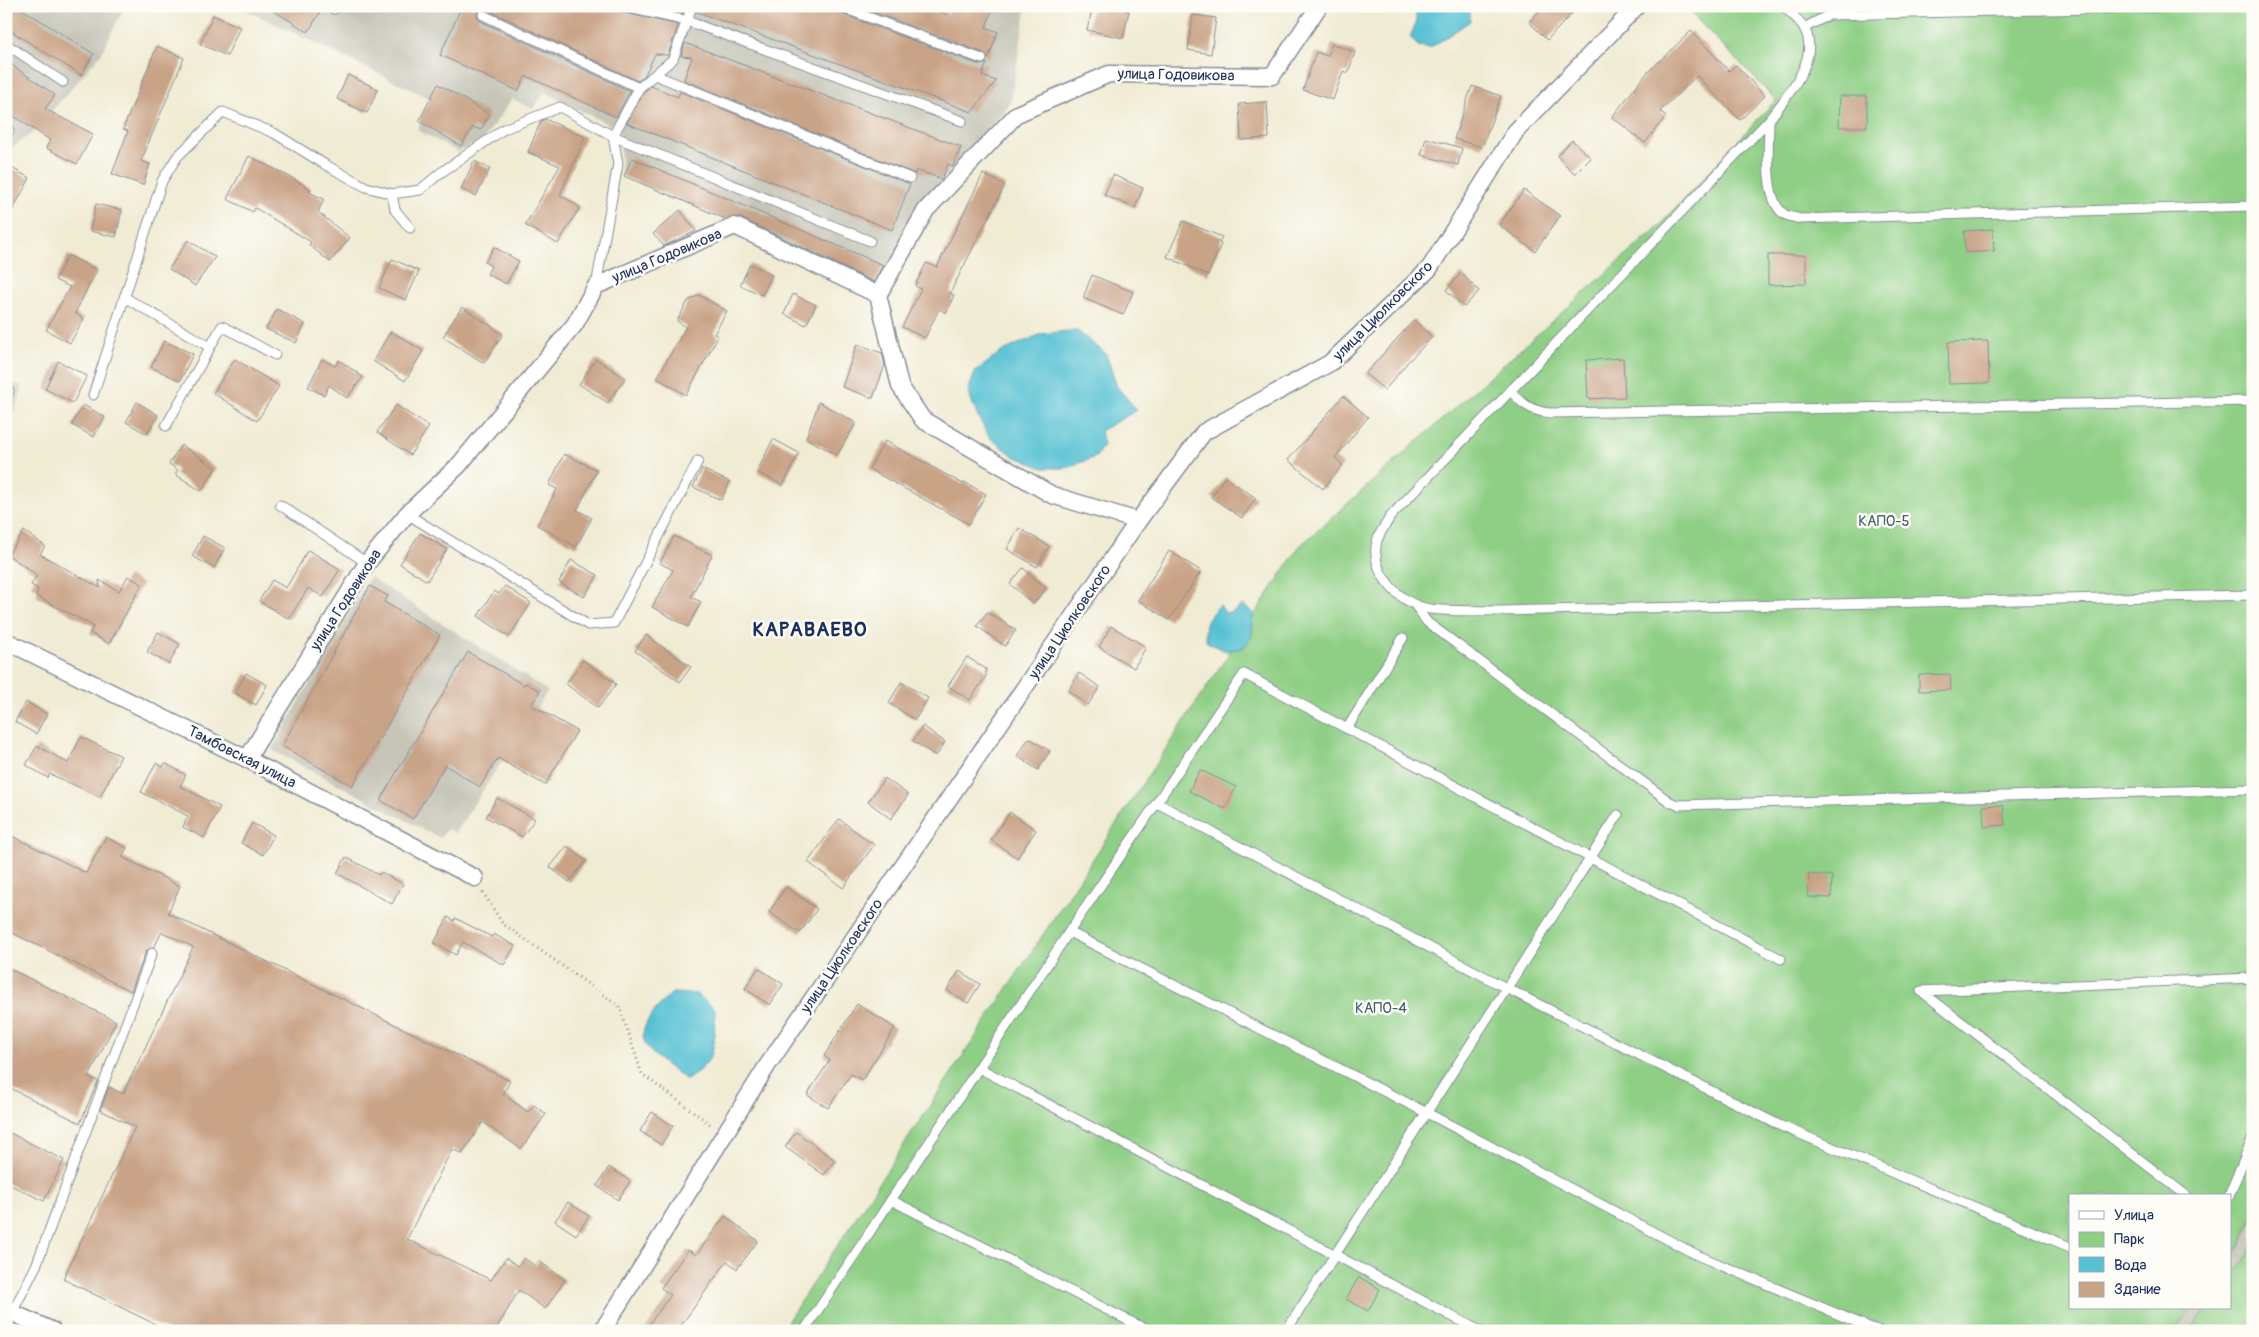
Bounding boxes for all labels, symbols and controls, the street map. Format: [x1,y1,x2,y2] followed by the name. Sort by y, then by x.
[1116,64,1235,86] street label: улица Годовикова
[608,224,725,288] street label: улица Годовикова
[1328,257,1437,366] street label: улица Циолковского
[1858,512,1910,531] park label: КАПО-5
[306,546,386,655] street label: улица Годовикова
[1024,561,1115,684] street label: улица Циолковского
[752,617,868,642] district label: КАРАВАЕВО
[185,721,299,793] street label: Тамбовская улица
[796,895,887,1018] street label: улица Циолковского
[1355,999,1407,1018] park label: КАПО-4
[2069,1194,2232,1310] legend
[2114,1206,2154,1225] text: Улица
[2114,1230,2145,1249] text: Парк
[2114,1256,2147,1275] text: Вода
[2114,1280,2161,1299] text: Здание

